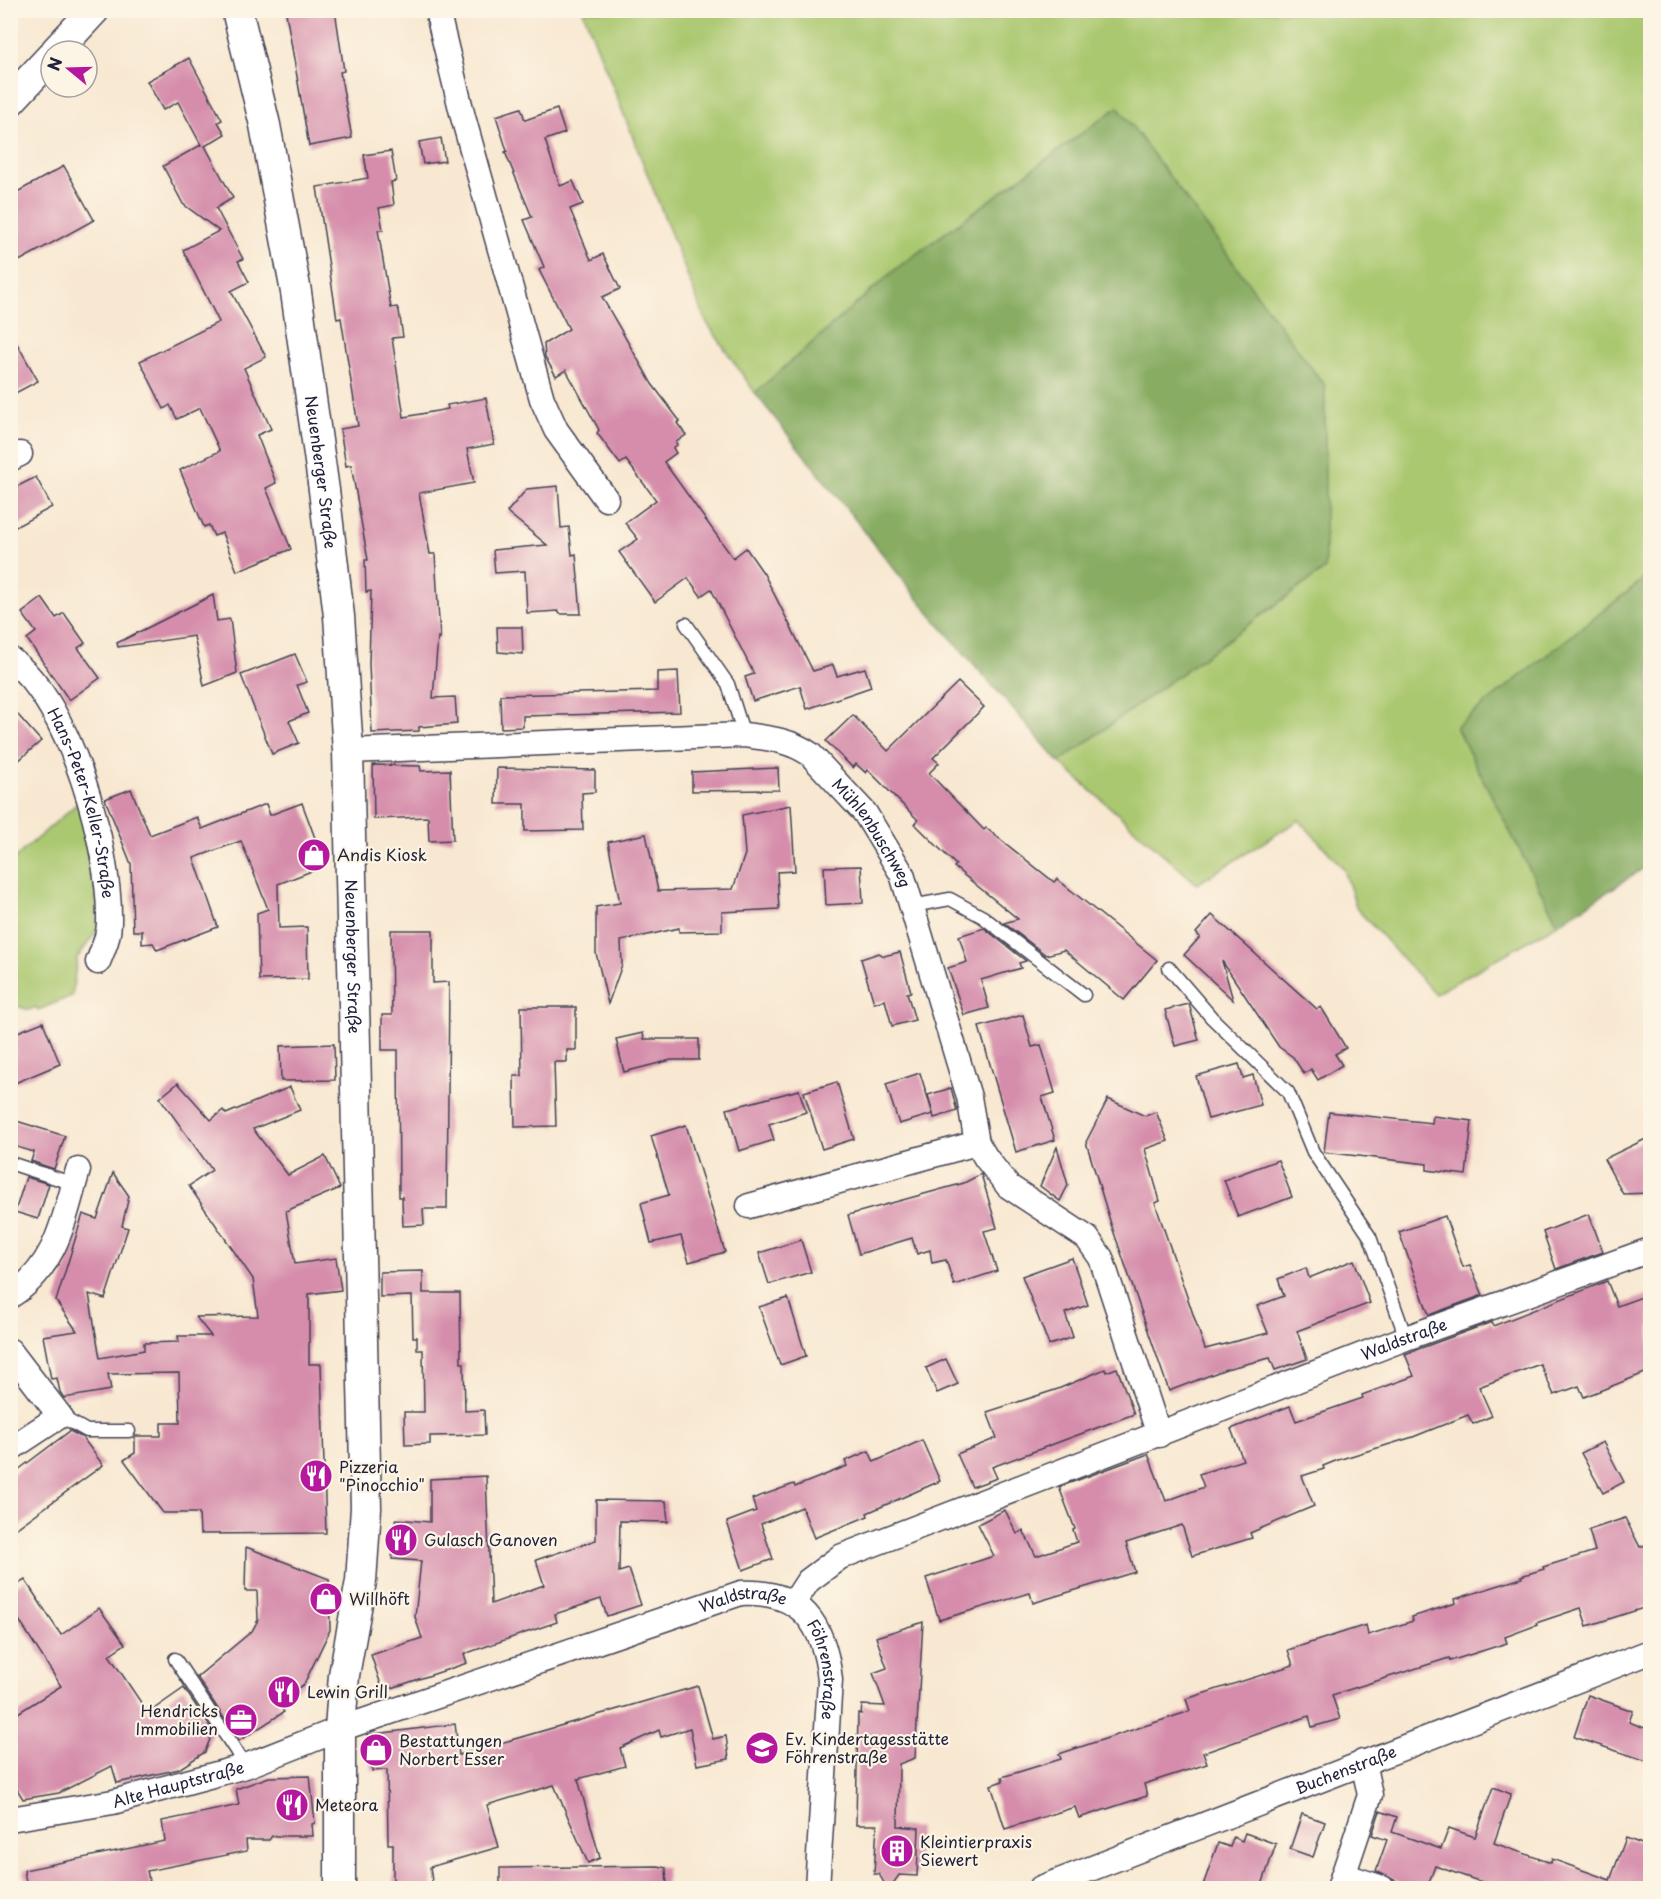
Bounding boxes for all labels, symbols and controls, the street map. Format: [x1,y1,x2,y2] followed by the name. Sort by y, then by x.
[39,39,99,99] north arrow
[40,54,67,74] text: N
[300,394,344,550] street label: Neuenberger Straße
[42,703,121,899] street label: Hans-Peter-Keller-Straße
[827,772,918,890] street label: Mühlenbuschweg
[296,837,332,873] shop icon: Andis Kiosk
[337,842,427,866] place label: Andis Kiosk
[340,879,368,1034] street label: Neuenberger Straße
[1357,1311,1450,1365] street label: Waldstraße
[339,1454,425,1496] place label: Pizzeria "Pinocchio"
[298,1458,334,1494] restaurant icon: Pizzeria "Pinocchio"
[383,1522,419,1558] restaurant icon: Gulasch Ganoven
[424,1527,558,1551] place label: Gulasch Ganoven
[695,1580,791,1617] street label: Waldstraße
[308,1581,344,1617] shop icon: Willhöft
[349,1586,410,1610] place label: Willhöft
[802,1614,843,1721] street label: Föhrenstraße
[266,1674,302,1710] restaurant icon: Lewin Grill
[307,1679,388,1703] place label: Lewin Grill
[135,1698,218,1740] place label: Hendricks Immobilien
[223,1702,259,1738] office icon: Hendricks Immobilien
[785,1726,949,1768] place label: Ev. Kindertagesstätte Föhrenstraße
[399,1728,505,1770] place label: Bestattungen Norbert Esser
[744,1730,780,1766] school or university icon: Ev. Kindertagesstätte Föhrenstraße
[358,1732,394,1768] shop icon: Bestattungen Norbert Esser
[1292,1739,1399,1799] street label: Buchenstraße
[110,1754,246,1813] street label: Alte Hauptstraße
[274,1787,310,1823] restaurant icon: Meteora
[315,1792,378,1816] place label: Meteora
[920,1829,1032,1871] place label: Kleintierpraxis Siewert
[879,1833,915,1869] building icon: Kleintierpraxis Siewert

